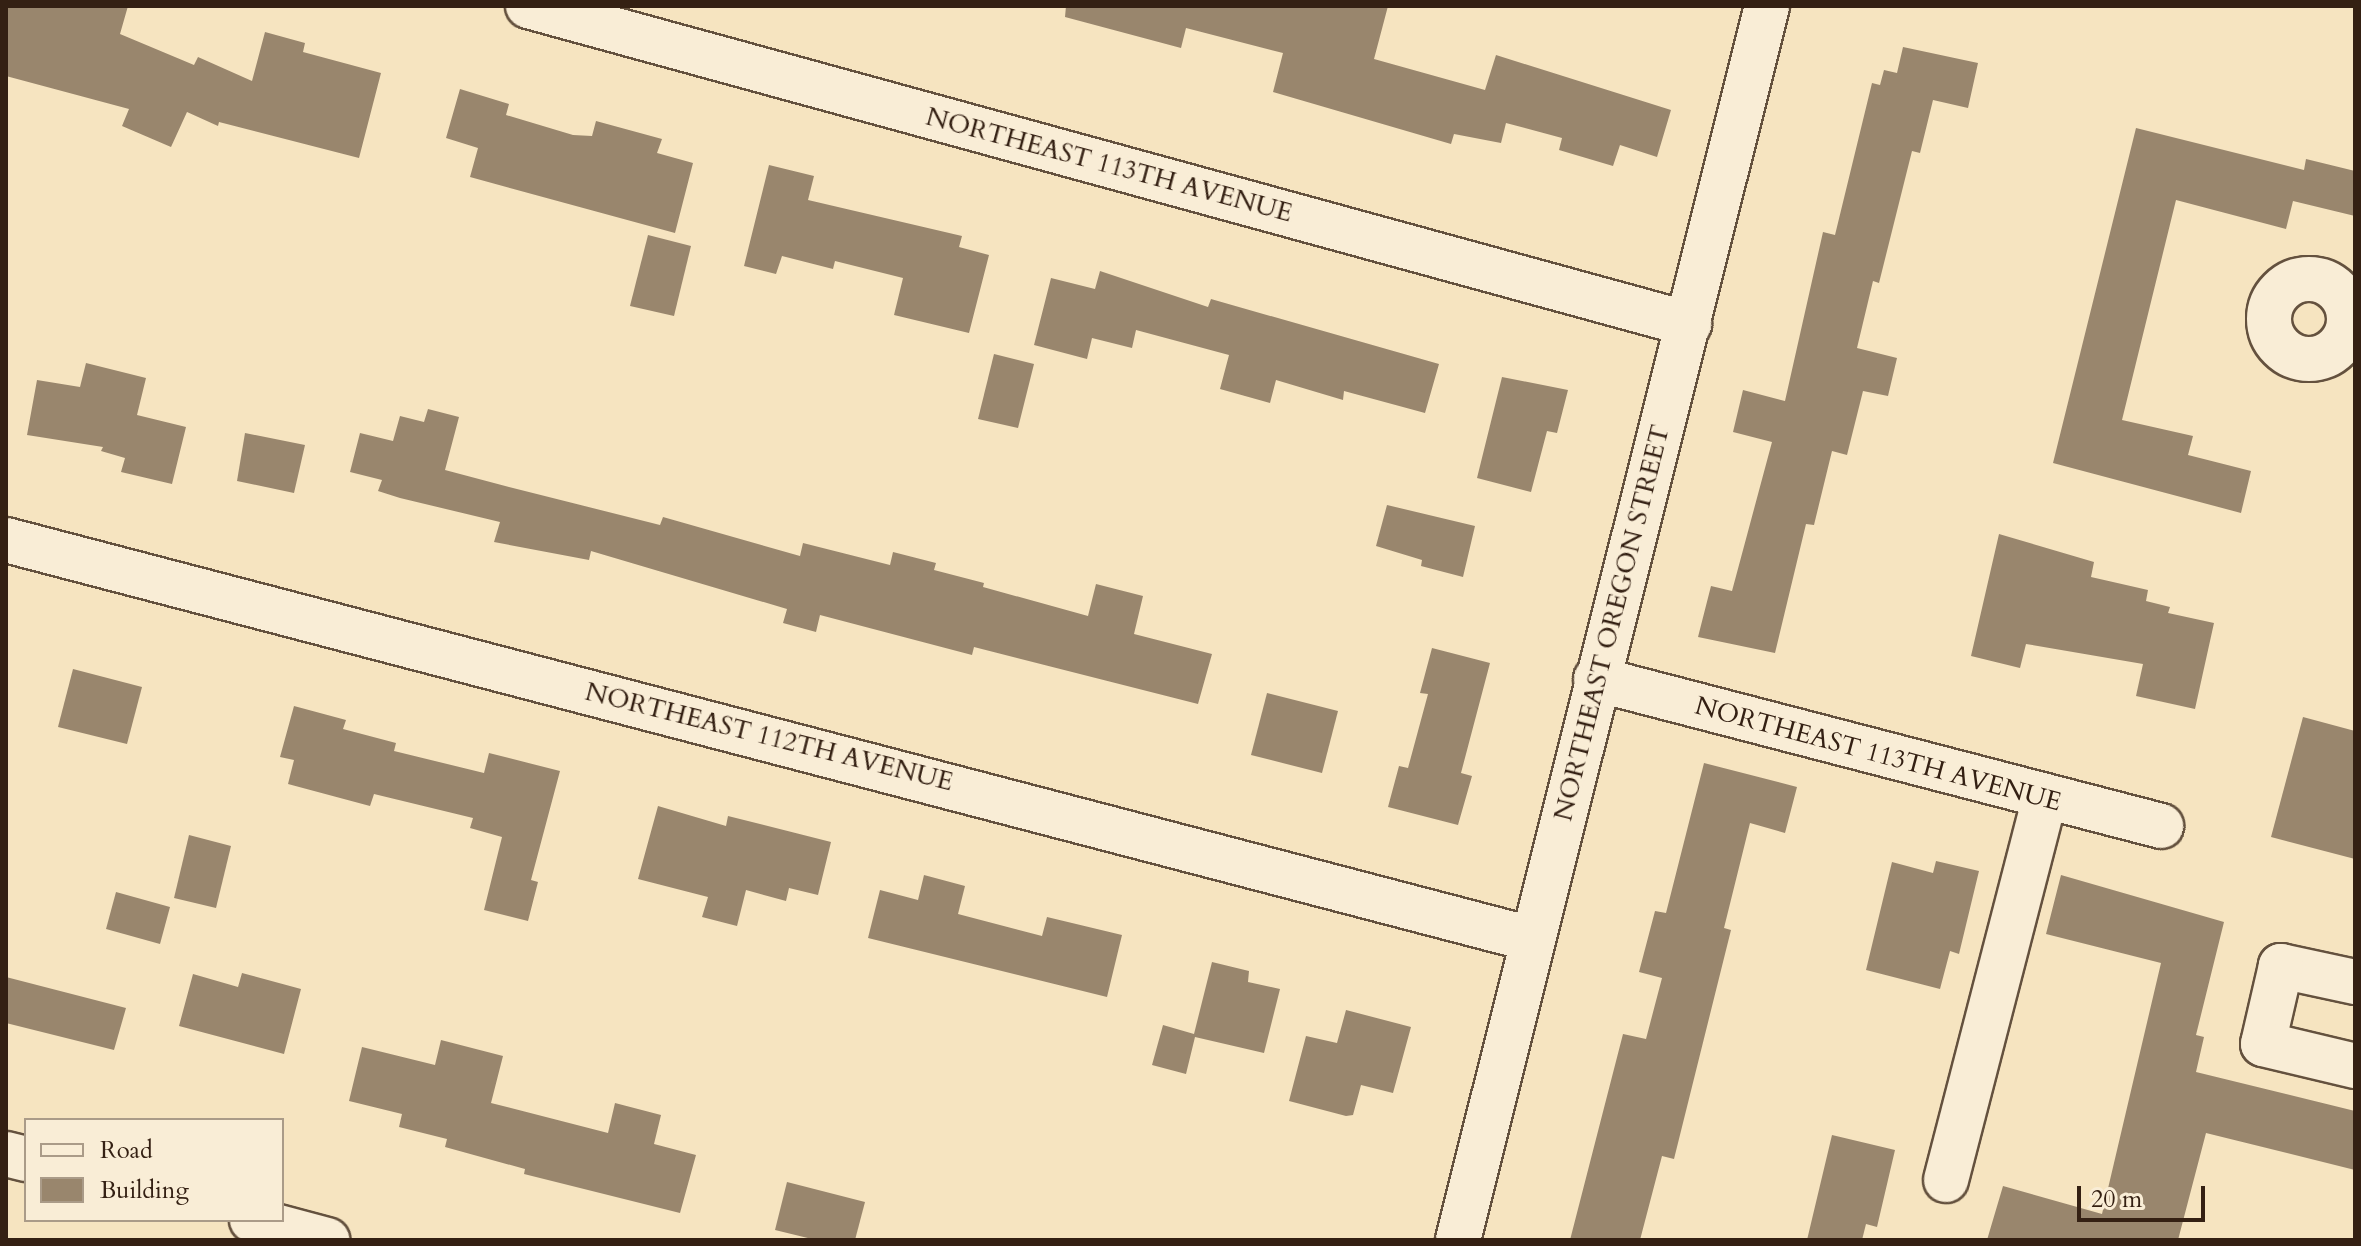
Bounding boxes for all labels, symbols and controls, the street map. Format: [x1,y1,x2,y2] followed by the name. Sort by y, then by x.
[922,101,1296,229] street label: NORTHEAST 113TH AVENUE
[1548,422,1676,824] street label: NORTHEAST OREGON STREET
[582,676,956,798] street label: NORTHEAST 112TH AVENUE
[1691,690,2065,818] street label: NORTHEAST 113TH AVENUE
[24,1118,284,1222] legend
[100,1134,153,1167] text: Road
[2081,1170,2209,1220] scale bar
[100,1174,189,1207] text: Building
[2091,1183,2142,1216] text: 20 m

